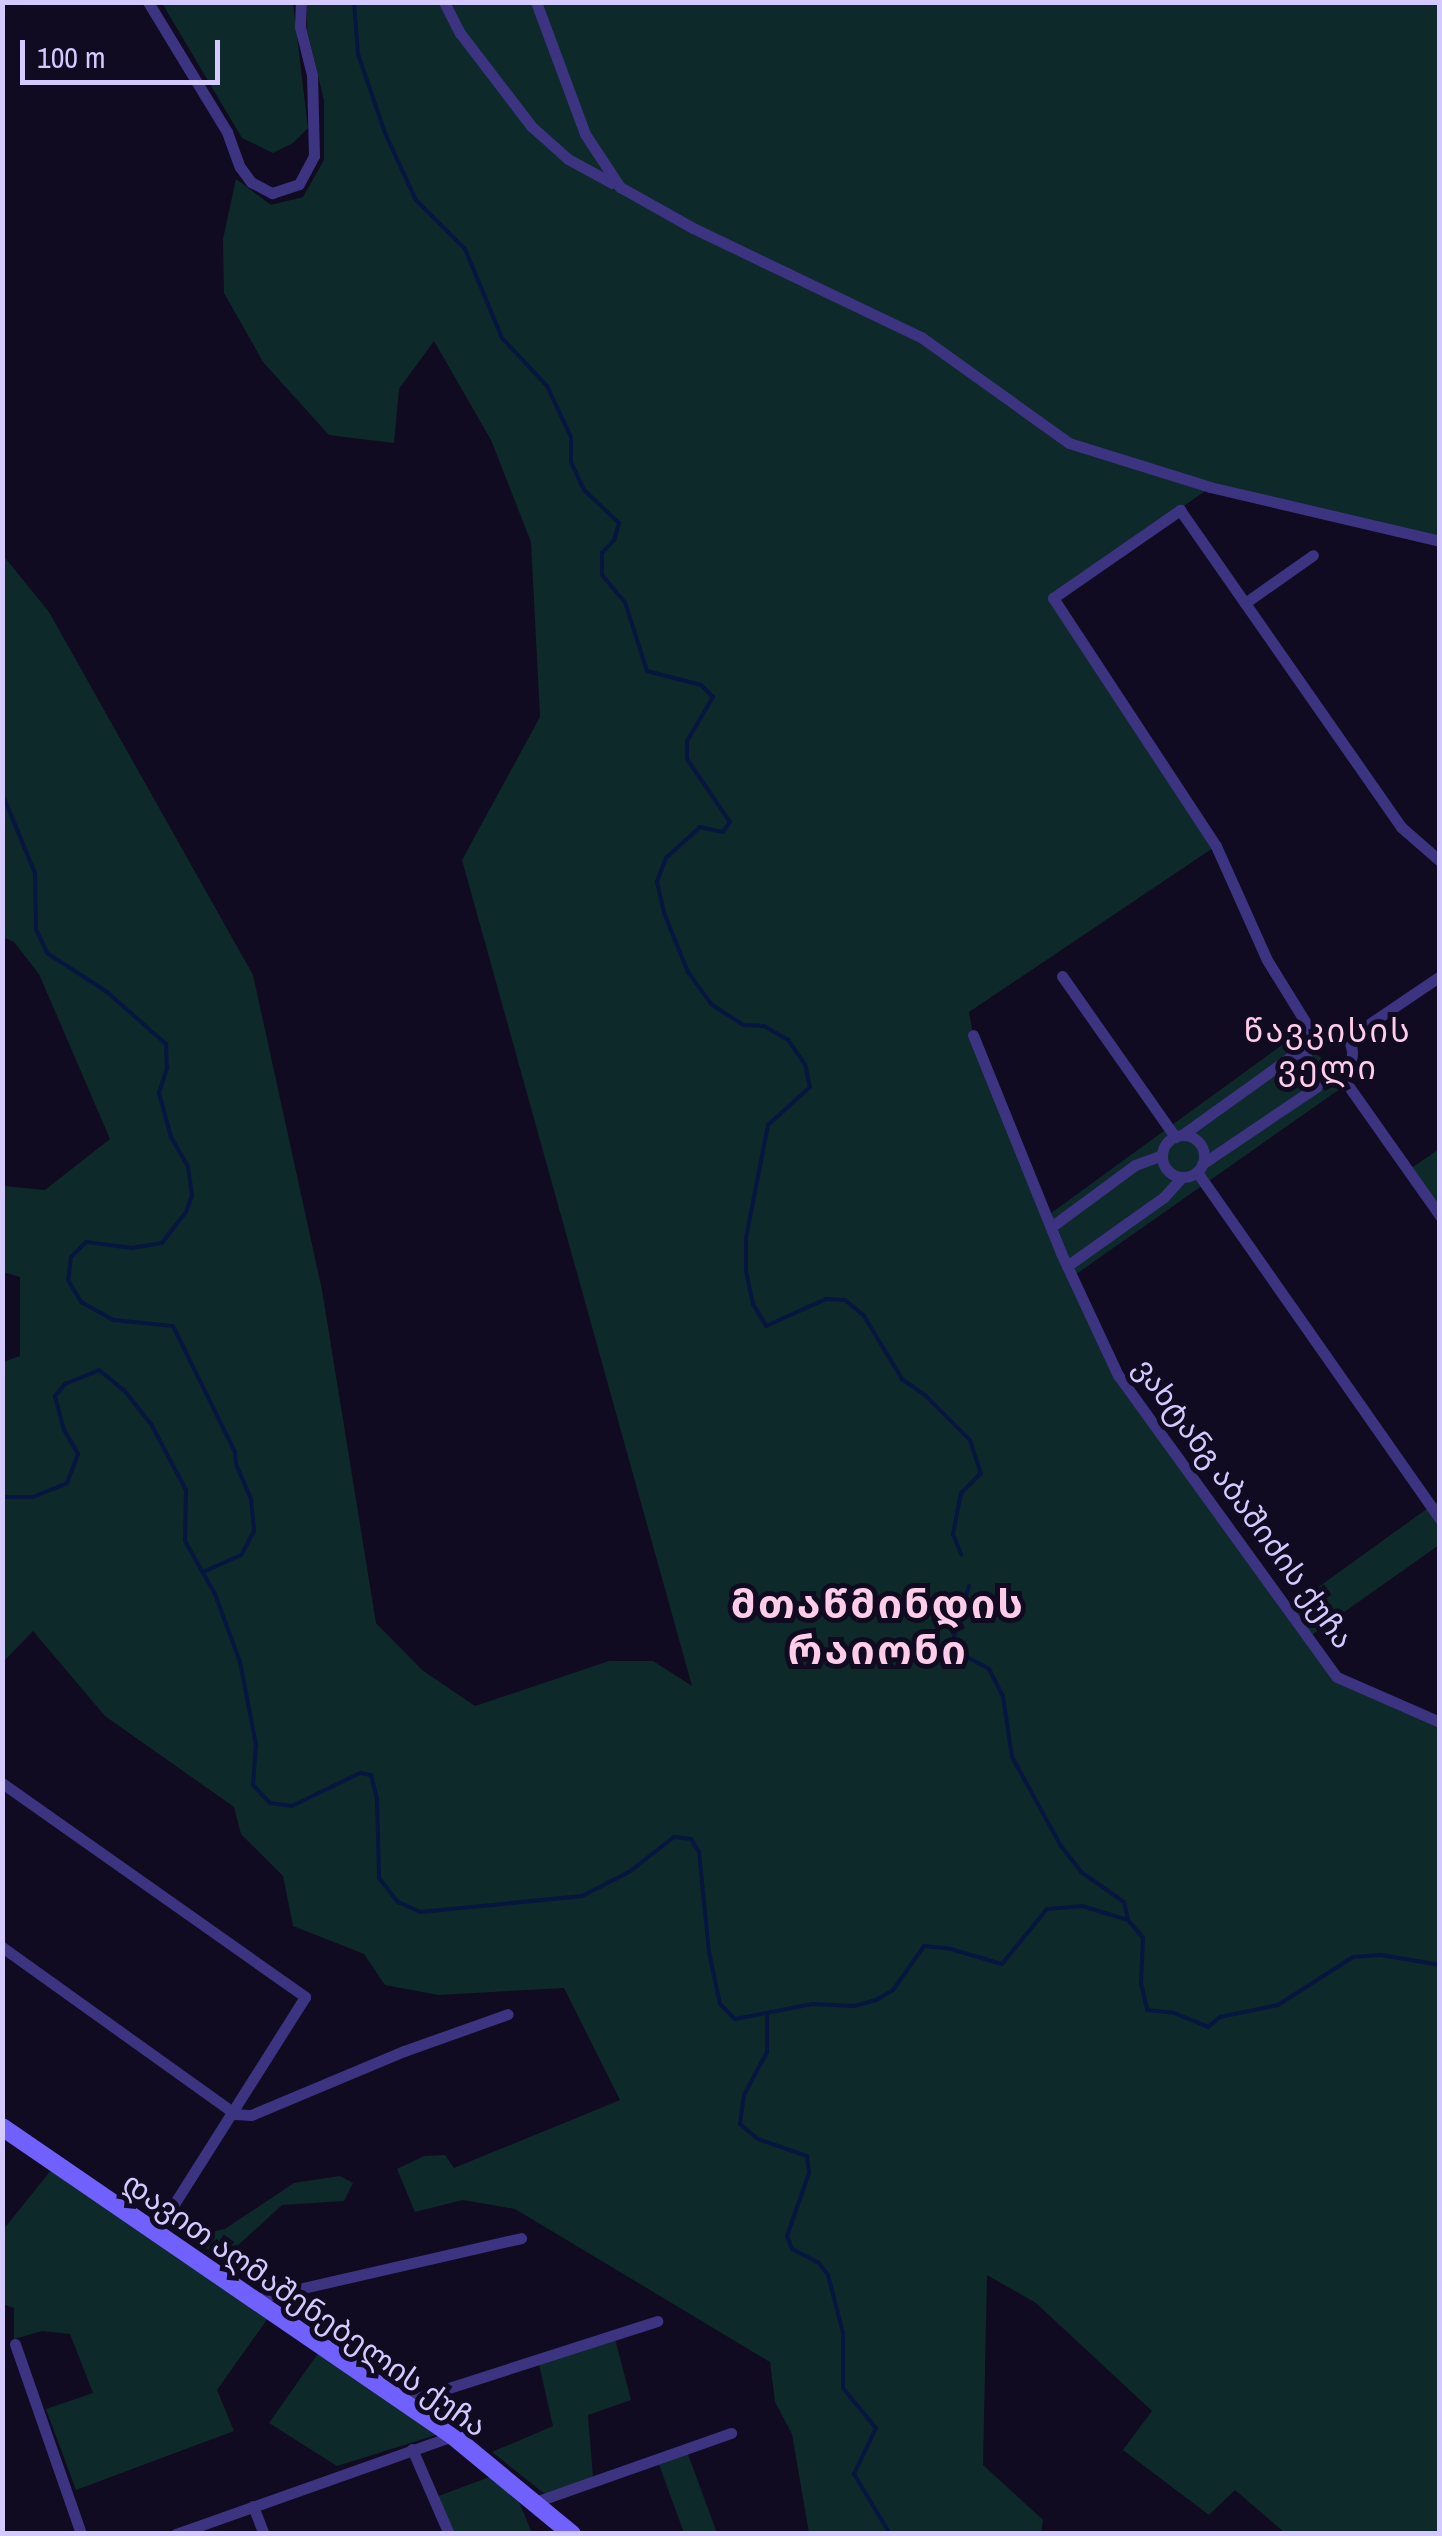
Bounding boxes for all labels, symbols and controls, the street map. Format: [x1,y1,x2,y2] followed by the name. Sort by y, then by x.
[25,20,225,82] scale bar
[37,37,105,77] text: 100 m
[1244,1013,1412,1088] district label: წავკისის ველი
[1127,1351,1361,1655] street label: ვახტანგ აბაშიძის ქუჩა
[731,1580,1025,1674] district label: მთაწმინდის რაიონი
[116,2164,494,2444] street label: დავით აღმაშენებელის ქუჩა

